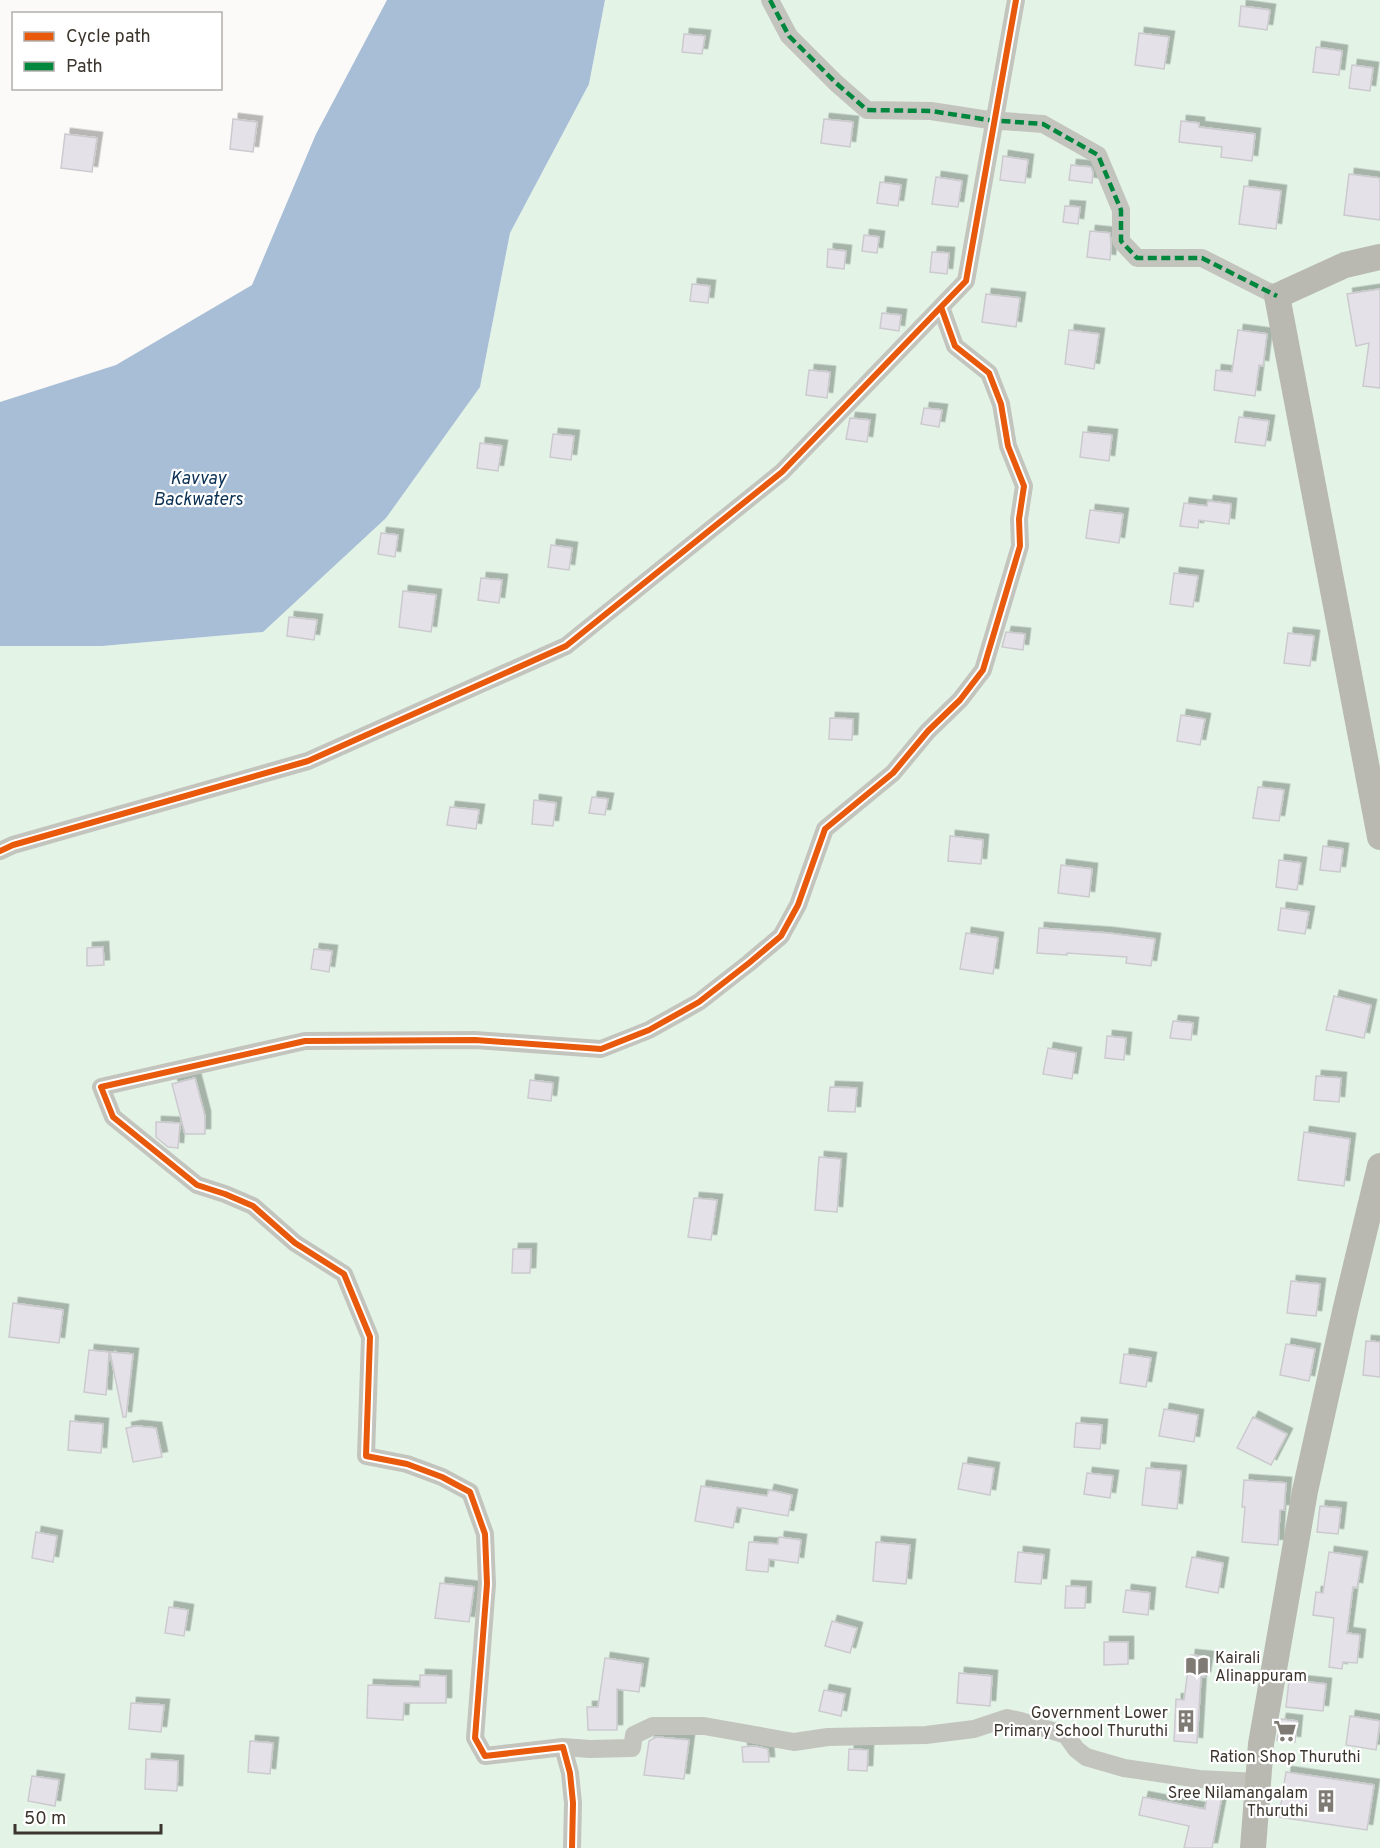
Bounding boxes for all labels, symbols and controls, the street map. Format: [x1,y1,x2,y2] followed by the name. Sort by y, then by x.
[12,12,222,90] legend
[66,26,151,49] text: Cycle path
[66,56,103,79] text: Path
[153,468,244,512] water label: Kavvay Backwaters
[1215,1649,1307,1687] place label: Kairali Alinappuram
[1184,1653,1210,1679] library icon: Kairali Alinappuram
[994,1704,1168,1742] place label: Government Lower Primary School Thuruthi
[1173,1708,1199,1734] building icon: Government Lower Primary School Thuruthi
[1272,1718,1298,1744] supermarket icon: Ration Shop Thuruthi
[1209,1748,1361,1768] place label: Ration Shop Thuruthi
[1168,1784,1308,1822] place label: Sree Nilamangalam Thuruthi
[1313,1788,1339,1814] building icon: Sree Nilamangalam Thuruthi
[15,1797,160,1835] scale bar
[24,1808,66,1831] text: 50 m

